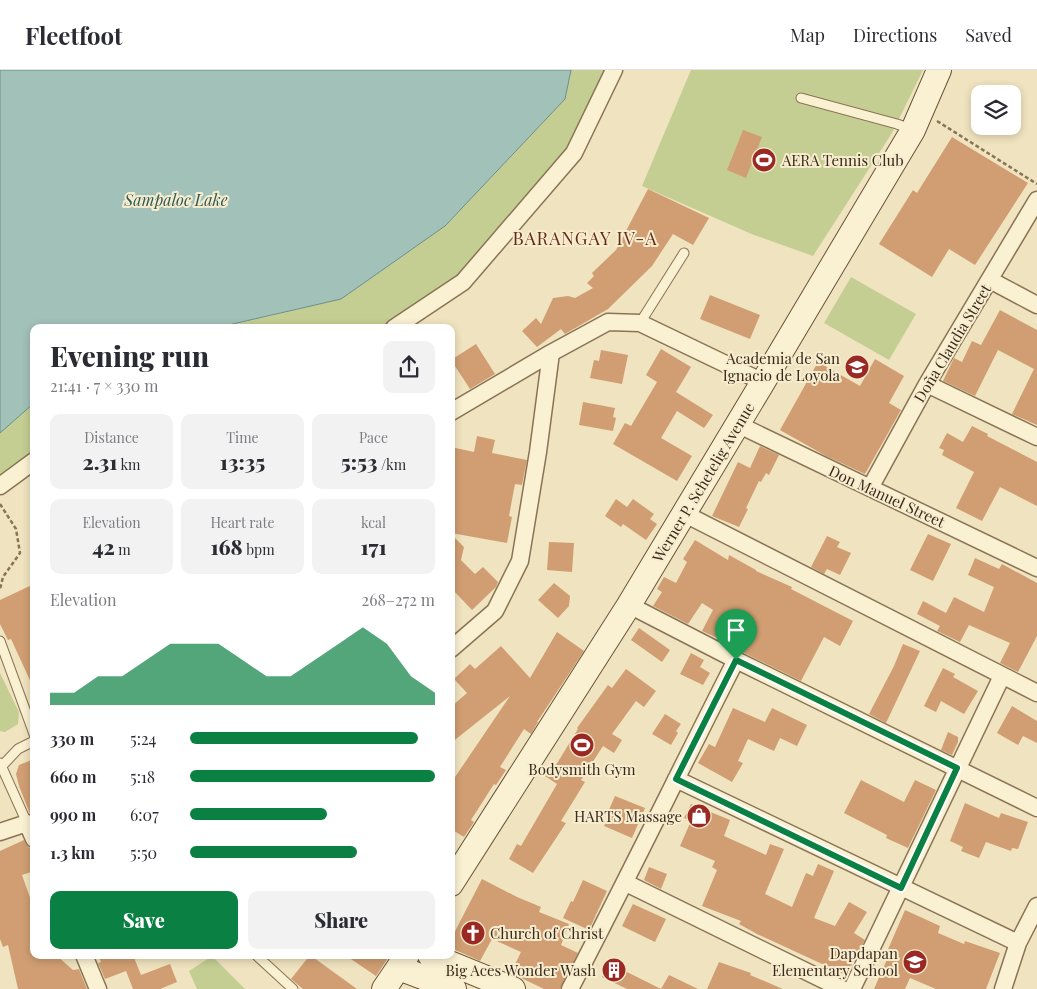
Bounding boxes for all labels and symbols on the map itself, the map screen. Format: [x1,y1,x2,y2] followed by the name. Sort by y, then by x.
[751,147,777,173] sports icon: AERA Tennis Club
[781,150,904,170] place label: AERA Tennis Club
[123,189,228,210] water label: Sampaloc Lake
[513,226,657,250] district label: BARANGAY IV-A
[909,280,995,406] street label: Doña Claudia Street
[723,348,841,385] place label: Academia de San Ignacio de Loyola
[844,354,870,380] school or university icon: Academia de San Ignacio de Loyola
[647,399,759,566] street label: Werner P. Schetelig Avenue
[826,460,949,532] street label: Don Manuel Street
[715,609,757,660] pin
[569,732,595,758] sports icon: Bodysmith Gym
[528,759,636,779] place label: Bodysmith Gym
[686,803,712,829] shop icon: HARTS Massage
[574,806,682,826] place label: HARTS Massage
[460,920,486,946] church icon: Church of Christ
[490,923,604,943] place label: Church of Christ
[772,943,898,980] place label: Dapdapan Elementary School
[902,949,928,975] school or university icon: Dapdapan Elementary School
[601,957,627,983] building icon: Big Aces Wonder Wash
[445,960,596,980] place label: Big Aces Wonder Wash

